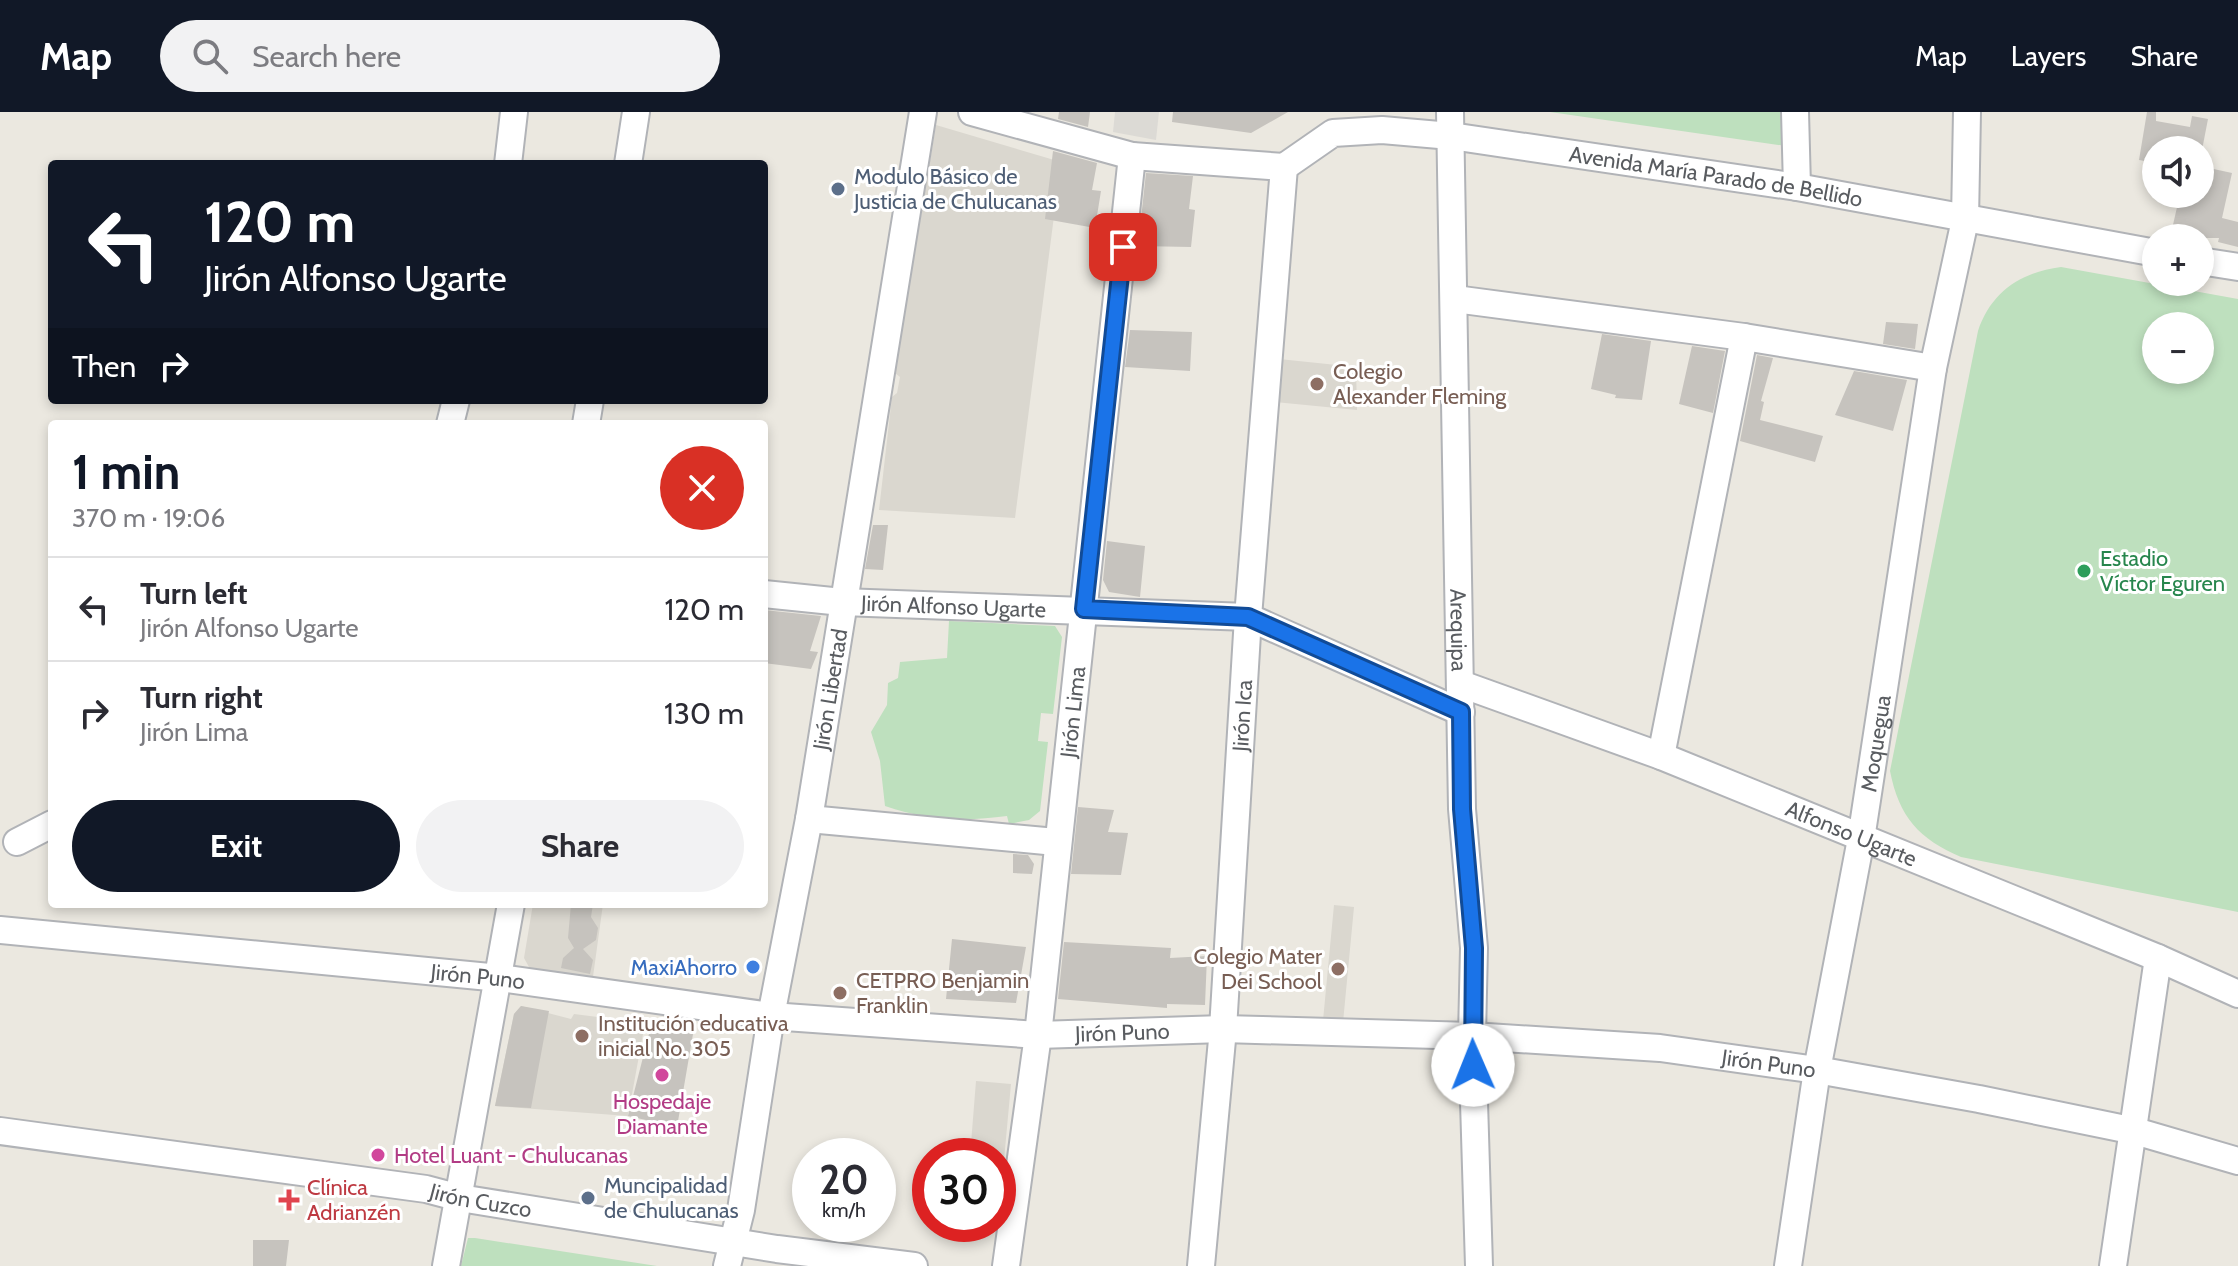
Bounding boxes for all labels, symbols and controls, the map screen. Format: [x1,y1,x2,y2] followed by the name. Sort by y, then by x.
[160,20,720,92] search box
[40,33,112,80] text: Map
[188,34,232,78] icon: search
[252,38,401,75] text: Search here
[1915,39,1967,73] text: Map
[2011,39,2086,73] text: Layers
[2130,39,2198,73] text: Share
[2142,136,2214,384] map controls
[2142,136,2214,208] button: sound
[1567,140,1865,212] street label: Avenida María Parado de Bellido
[853,163,1057,215] place label: Modulo Básico de Justicia de Chulucanas
[829,180,847,198] marker: Modulo Básico de Justicia de Chulucanas
[204,188,355,256] text: 120 m
[72,192,176,296] icon: left
[1089,213,1157,281] pin
[2142,224,2214,296] button: +
[1101,225,1145,269] icon: arrive
[204,256,507,300] text: Jirón Alfonso Ugarte
[2142,312,2214,384] button: −
[152,344,196,388] icon: right
[72,348,136,385] text: Then
[1333,358,1507,410] place label: Colegio Alexander Fleming
[1308,375,1326,393] marker: Colegio Alexander Fleming
[72,443,180,501] text: 1 min
[660,446,744,530] button: close
[72,502,225,534] text: 370 m · 19:06
[2100,545,2225,597] place label: Estadio Víctor Eguren
[2075,562,2093,580] marker: Estadio Víctor Eguren
[140,575,248,612] text: Turn left
[72,587,116,631] icon: left
[1445,588,1473,672] street label: Arequipa
[860,589,1047,623] street label: Jirón Alfonso Ugarte
[664,591,744,628] text: 120 m
[140,612,359,644] text: Jirón Alfonso Ugarte
[807,627,853,753] street label: Jirón Libertad
[1054,665,1091,760] street label: Jirón Lima
[1226,678,1258,753] street label: Jirón Ica
[140,679,263,716] text: Turn right
[72,691,116,735] icon: right
[1855,693,1896,794] street label: Moquegua
[664,695,744,732] text: 130 m
[140,716,248,748] text: Jirón Lima
[1782,795,1921,872] street label: Alfonso Ugarte
[72,800,400,892] button: Exit
[416,800,744,892] button: Share
[1194,943,1323,995] place label: Colegio Mater Dei School
[630,954,737,981] place label: MaxiAhorro
[428,958,527,995] street label: Jirón Puno
[744,958,762,976] marker: MaxiAhorro
[1329,960,1347,978] marker: Colegio Mater Dei School
[856,967,1029,1019] place label: CETPRO Benjamin Franklin
[831,984,849,1002] marker: CETPRO Benjamin Franklin
[598,1010,789,1062] place label: Institución educativa inicial No. 305
[1074,1017,1170,1047] street label: Jirón Puno
[1431,1023,1515,1107] position arrow
[573,1027,591,1045] marker: Institución educativa inicial No. 305
[1719,1043,1817,1083] street label: Jirón Puno
[653,1066,671,1084] marker: Hospedaje Diamante
[613,1088,711,1140] place label: Hospedaje Diamante
[912,1138,1016,1242] speed limit sign: 30
[394,1142,628,1169] place label: Hotel Luant - Chulucanas
[369,1146,387,1164] marker: Hotel Luant - Chulucanas
[819,1155,869,1204] text: 20
[604,1172,739,1224] place label: Muncipalidad de Chulucanas
[307,1174,401,1226] place label: Clínica Adrianzén
[426,1177,534,1223] street label: Jirón Cuzco
[278,1189,300,1211] marker: Clínica Adrianzén
[579,1189,597,1207] marker: Muncipalidad de Chulucanas
[822,1198,866,1222] text: km/h

